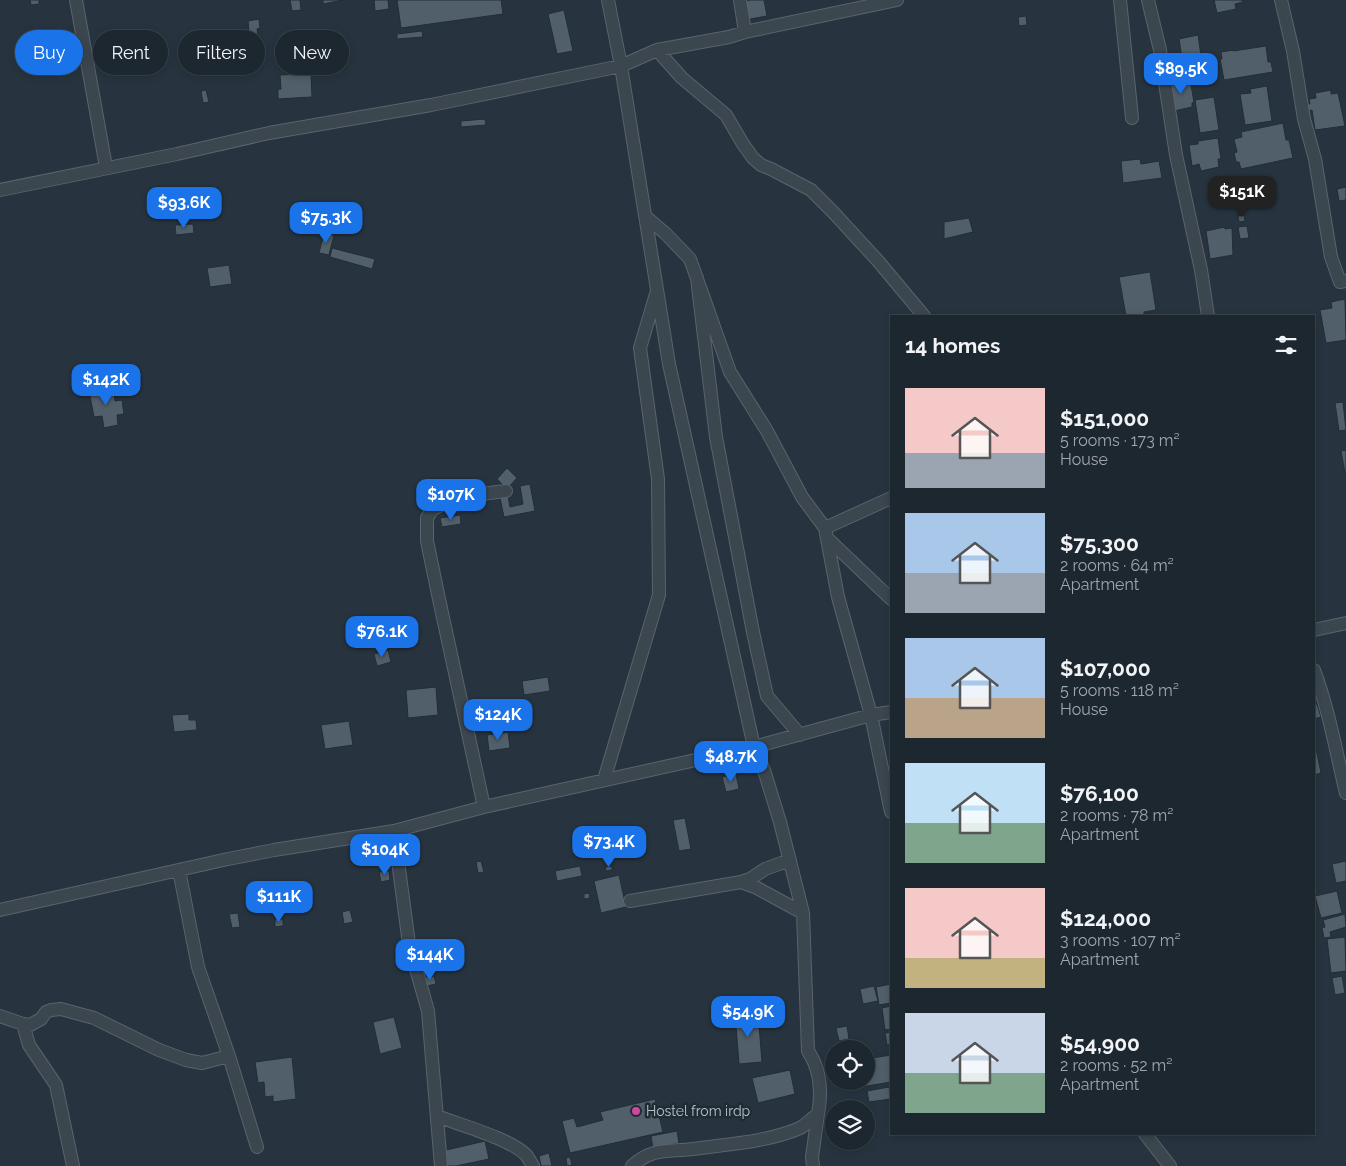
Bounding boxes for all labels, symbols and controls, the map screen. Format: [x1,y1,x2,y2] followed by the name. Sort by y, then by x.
[15,30,83,75] chip: Buy
[93,30,168,75] chip: Rent
[178,30,265,75] chip: Filters
[275,30,349,75] chip: New
[1140,52,1222,95] pin: $89.5K
[1155,59,1207,78] text: $89.5K
[1207,176,1277,218] pin: $151K
[1219,182,1265,201] text: $151K
[143,186,225,229] pin: $93.6K
[158,193,210,212] text: $93.6K
[285,202,367,244] pin: $75.3K
[301,208,352,227] text: $75.3K
[1272,331,1300,359] icon: filters
[905,333,1000,358] text: 14 homes
[71,364,141,406] pin: $142K
[83,370,129,389] text: $142K
[1060,406,1149,431] text: $151,000
[945,408,1005,468] icon: home
[1060,431,1180,450] text: 5 rooms · 173 m²
[1060,450,1108,469] text: House
[416,478,486,521] pin: $107K
[427,485,475,504] text: $107K
[1060,531,1139,556] text: $75,300
[945,533,1005,593] icon: home
[1060,556,1174,575] text: 2 rooms · 64 m²
[1060,575,1139,594] text: Apartment
[341,616,423,658] pin: $76.1K
[356,622,408,641] text: $76.1K
[1060,656,1151,681] text: $107,000
[945,658,1005,718] icon: home
[1060,681,1179,700] text: 5 rooms · 118 m²
[463,698,533,741] pin: $124K
[1060,700,1108,719] text: House
[475,705,521,724] text: $124K
[690,740,772,783] pin: $48.7K
[705,747,757,766] text: $48.7K
[1060,781,1139,806] text: $76,100
[945,783,1005,843] icon: home
[1060,806,1173,825] text: 2 rooms · 78 m²
[1060,825,1139,844] text: Apartment
[568,826,650,868] pin: $73.4K
[583,832,635,851] text: $73.4K
[350,834,420,876] pin: $104K
[361,840,409,859] text: $104K
[244,880,314,923] pin: $111K
[257,887,301,906] text: $111K
[1060,906,1151,931] text: $124,000
[945,908,1005,968] icon: home
[1060,931,1181,950] text: 3 rooms · 107 m²
[395,938,465,981] pin: $144K
[406,945,454,964] text: $144K
[1060,950,1139,969] text: Apartment
[707,996,789,1038] pin: $54.9K
[722,1002,774,1021] text: $54.9K
[1060,1031,1140,1056] text: $54,900
[945,1033,1005,1093] icon: home
[825,1040,875,1150] map controls
[825,1040,875,1090] button: locate
[1060,1056,1172,1075] text: 2 rooms · 52 m²
[1060,1075,1139,1094] text: Apartment
[825,1100,875,1150] button: layers
[646,1103,751,1119] place label: Hostel from irdp
[630,1105,642,1117] marker: Hostel from irdp

